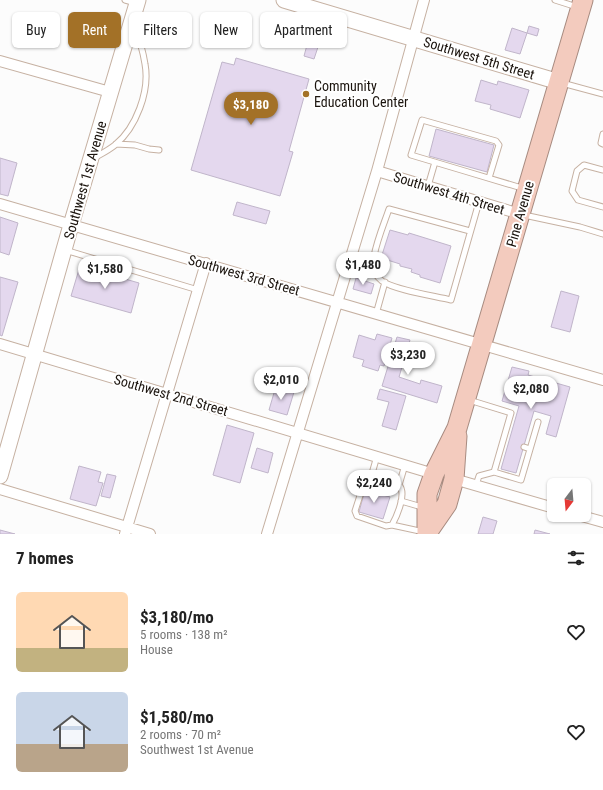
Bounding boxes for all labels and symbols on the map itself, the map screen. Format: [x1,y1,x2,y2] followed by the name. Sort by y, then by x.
[422,34,536,82] street label: Southwest 5th Street
[314,78,408,110] place label: Community Education Center
[301,89,311,99] marker: Community Education Center
[218,92,284,126] pin: $3,180
[60,119,110,241] street label: Southwest 1st Avenue
[392,169,506,217] street label: Southwest 4th Street
[503,179,537,249] street label: Pine Avenue
[186,251,302,299] street label: Southwest 3rd Street
[330,252,396,286] pin: $1,480
[72,256,138,290] pin: $1,580
[375,342,441,376] pin: $3,230
[248,367,314,401] pin: $2,010
[112,371,230,419] street label: Southwest 2nd Street
[498,376,564,410] pin: $2,080
[341,470,407,504] pin: $2,240
[547,478,591,522] north arrow

